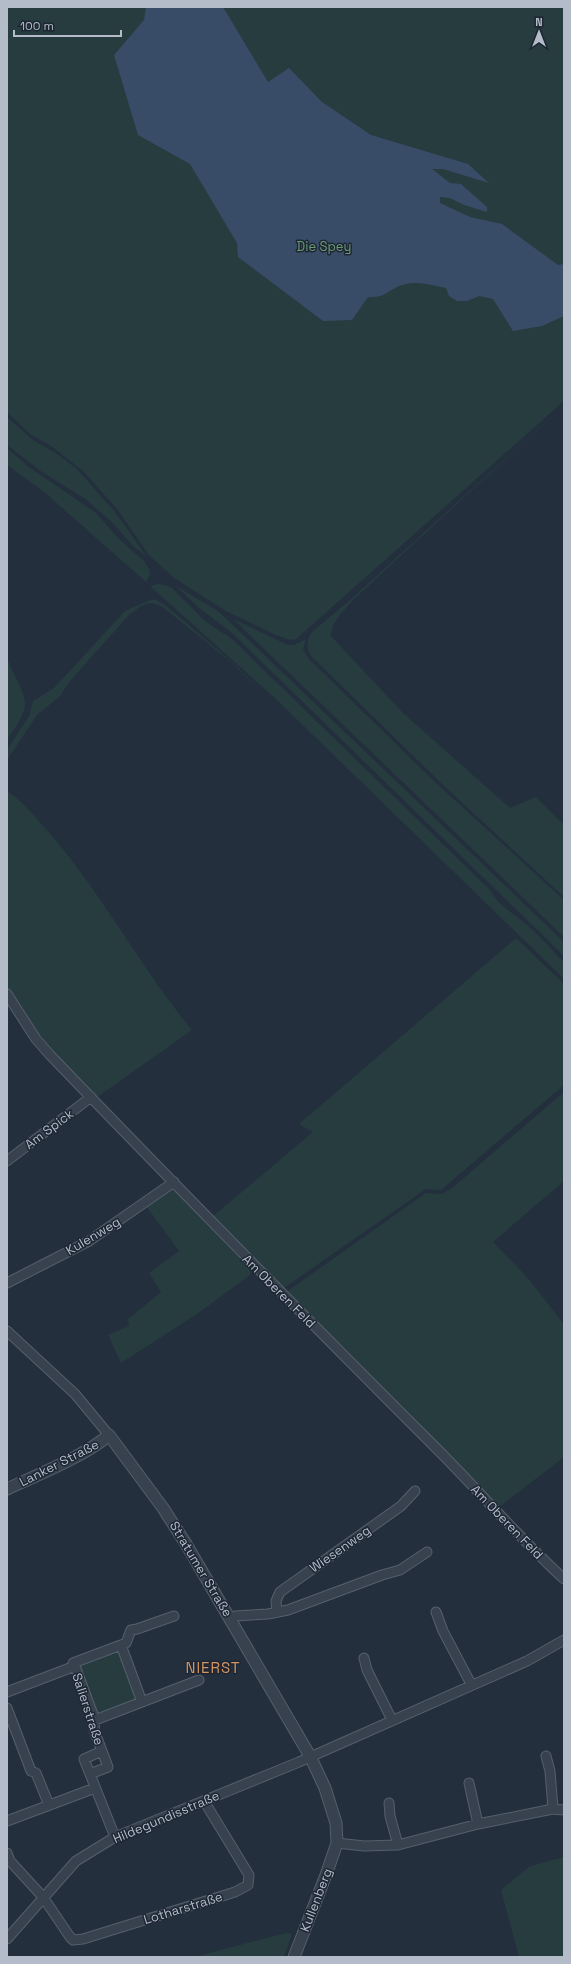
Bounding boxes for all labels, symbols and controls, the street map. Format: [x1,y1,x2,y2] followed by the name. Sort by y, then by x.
[14,12,121,38] scale bar
[519,12,559,52] north arrow
[535,15,543,29] text: N
[20,18,54,34] text: 100 m
[297,238,351,255] park label: Die Spey
[21,1105,77,1153] street label: Am Spick
[63,1213,123,1259] street label: Kulenweg
[239,1251,319,1331] street label: Am Oberen Feld
[16,1436,102,1490] street label: Lanker Straße
[467,1481,547,1563] street label: Am Oberen Feld
[166,1518,236,1620] street label: Stratumer Straße
[306,1522,374,1576] street label: Wiesenweg
[185,1658,241,1677] district label: NIERST
[68,1671,108,1747] street label: Salierstraße
[110,1787,222,1847] street label: Hildegundisstraße
[296,1866,336,1934] street label: Kullenberg
[141,1888,225,1928] street label: Lotharstraße

